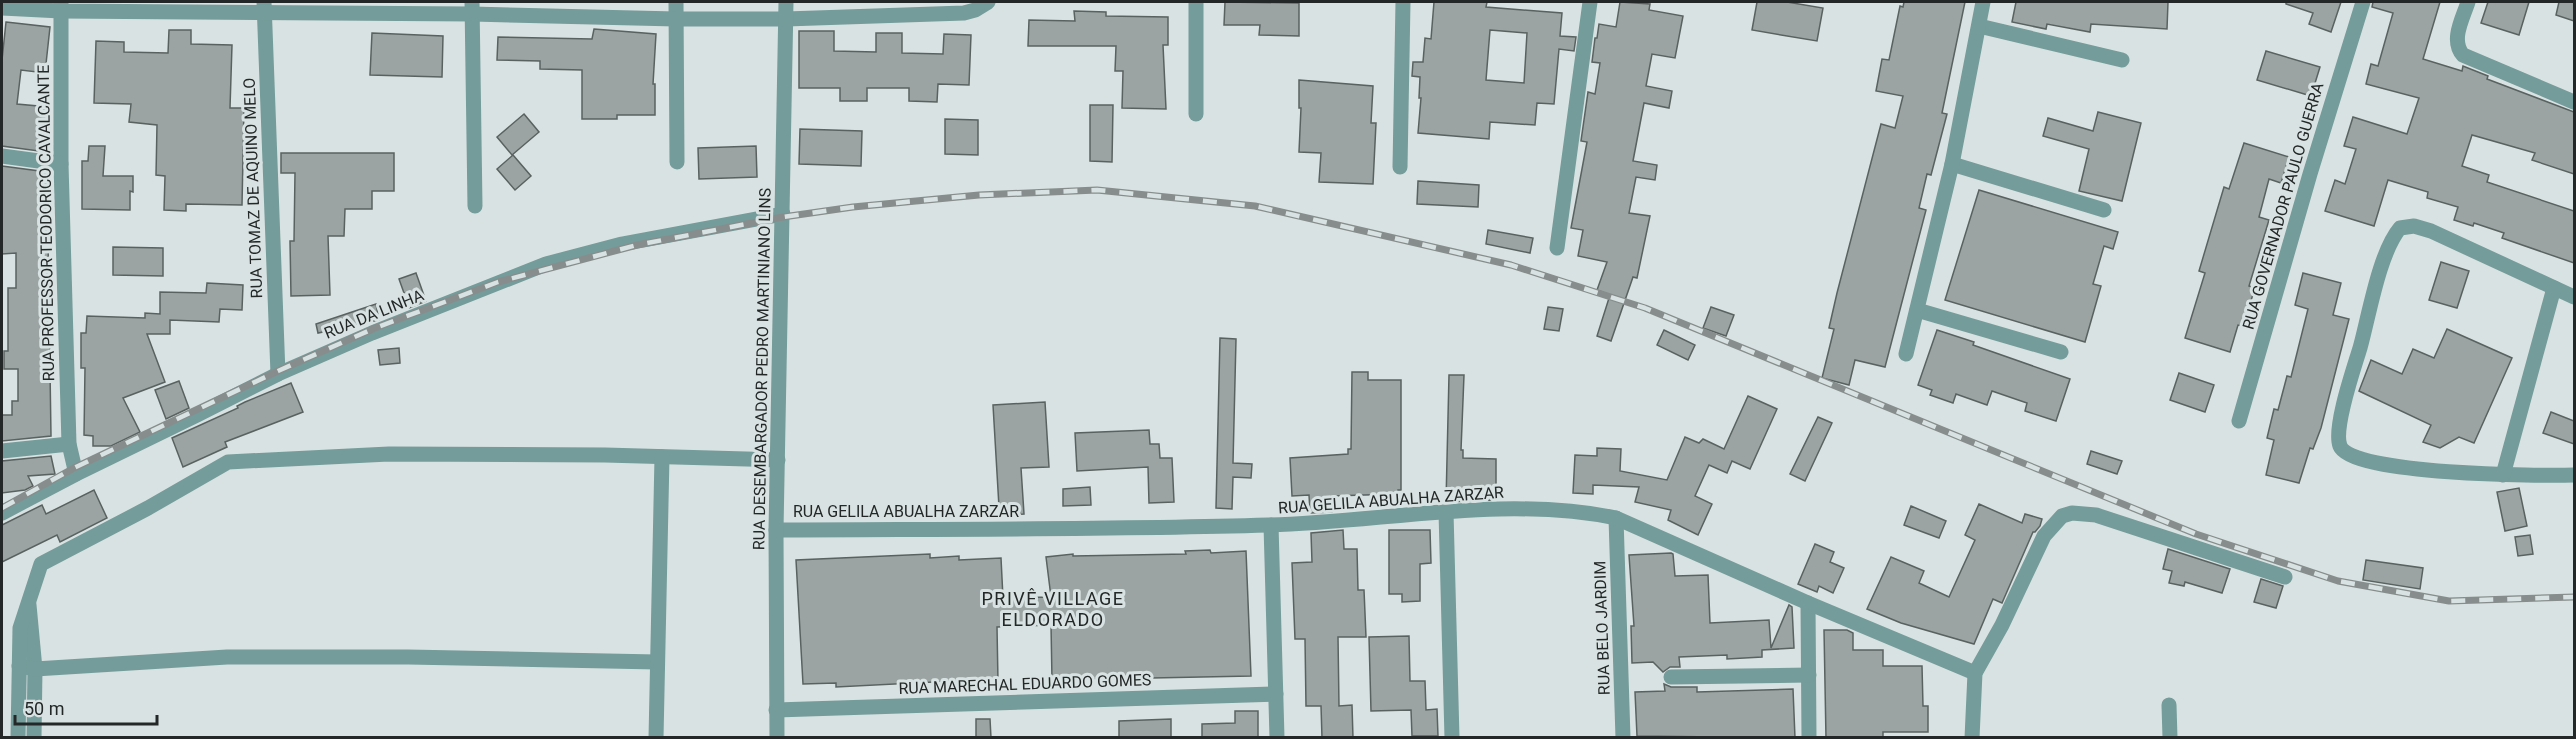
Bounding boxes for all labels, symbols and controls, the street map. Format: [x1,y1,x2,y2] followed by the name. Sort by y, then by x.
[34,65,58,381] street label: RUA PROFESSOR TEODORICO CAVALCANTE
[240,77,266,299] street label: RUA TOMAZ DE AQUINO MELO
[2239,80,2328,332] street label: RUA GOVERNADOR PAULO GUERRA
[749,188,775,550] street label: RUA DESEMBARGADOR PEDRO MARTINIANO LINS
[321,285,427,343] street label: RUA DA LINHA
[1278,483,1505,517] street label: RUA GELILA ABUALHA ZARZAR
[793,502,1019,521] street label: RUA GELILA ABUALHA ZARZAR
[1590,561,1614,695] street label: RUA BELO JARDIM
[981,588,1125,630] district label: PRIVÊ VILLAGE ELDORADO
[898,670,1152,698] street label: RUA MARECHAL EDUARDO GOMES
[15,688,158,726] scale bar
[24,698,64,719] text: 50 m

